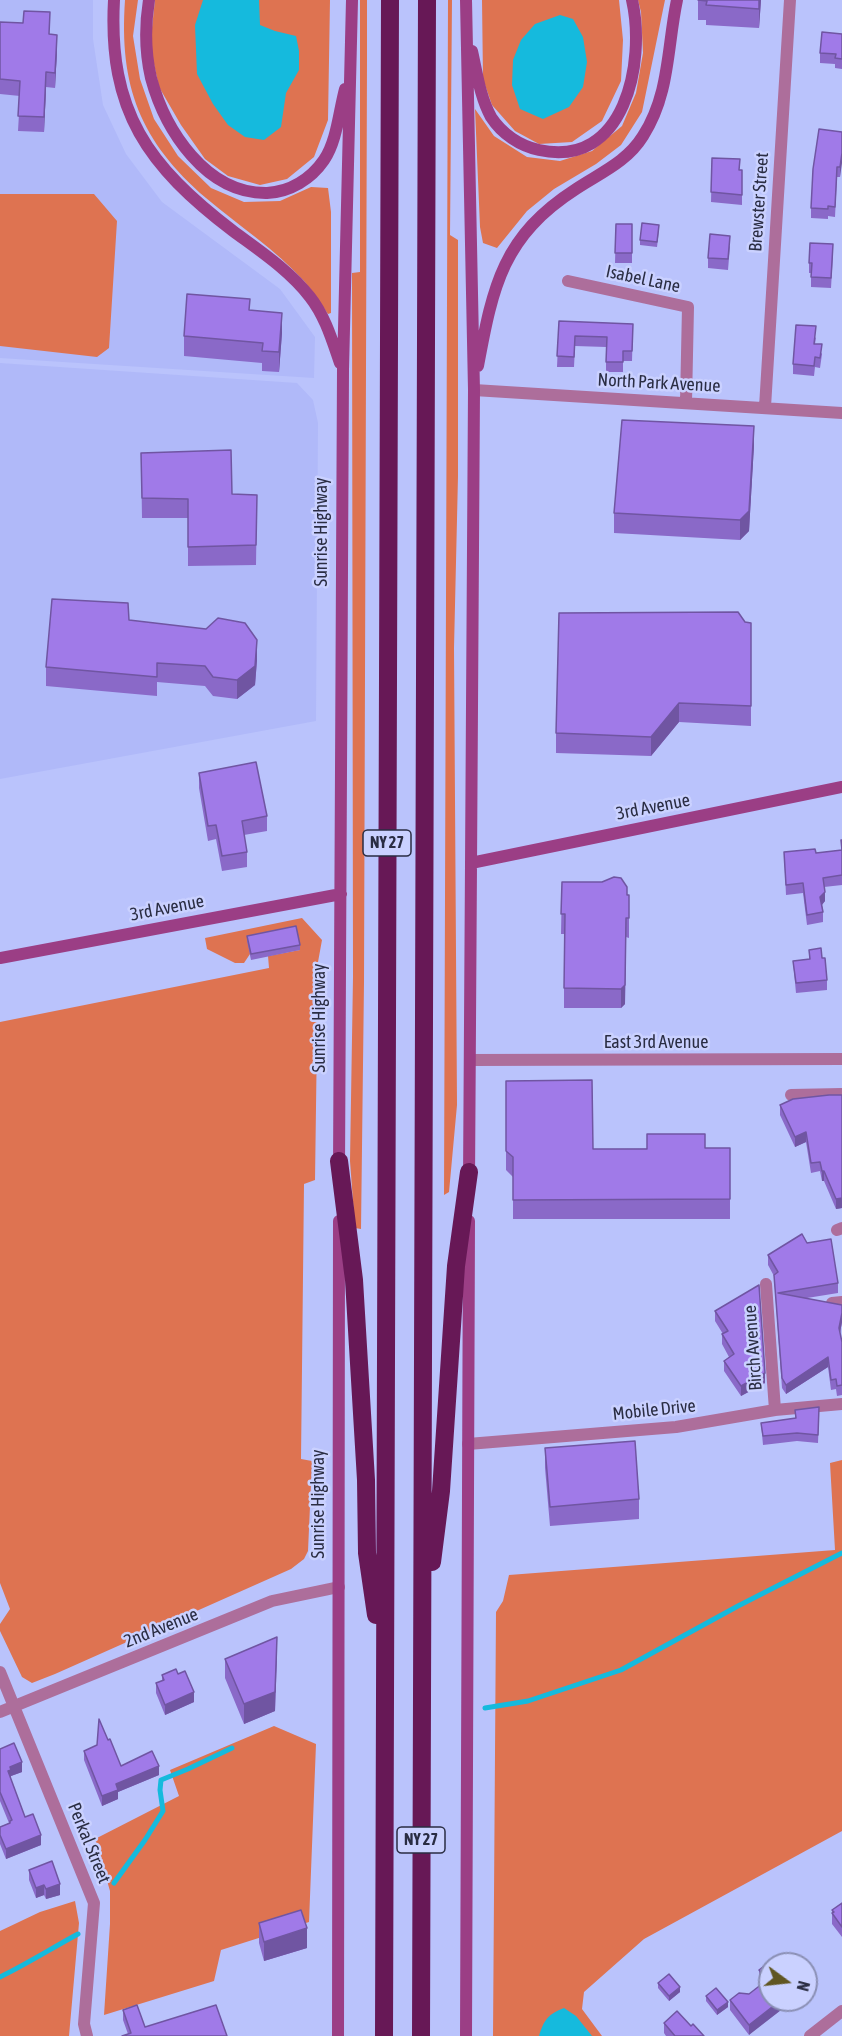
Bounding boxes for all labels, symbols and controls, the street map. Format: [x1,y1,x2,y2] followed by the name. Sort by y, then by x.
[745,152,773,252] street label: Brewster Street
[604,261,682,297] street label: Isabel Lane
[597,369,721,397] street label: North Park Avenue
[310,478,332,586] street label: Sunrise Highway
[614,789,692,825] street label: 3rd Avenue
[363,830,411,856] road number: NY 27
[128,890,206,926] street label: 3rd Avenue
[308,964,330,1072] street label: Sunrise Highway
[604,1031,708,1053] street label: East 3rd Avenue
[739,1305,767,1391] street label: Birch Avenue
[611,1395,697,1425] street label: Mobile Drive
[307,1450,329,1558] street label: Sunrise Highway
[121,1603,201,1653] street label: 2nd Avenue
[63,1799,115,1887] street label: Perkal Street
[397,1827,445,1853] road number: NY 27
[758,1952,818,2012] north arrow
[794,1979,813,1993] text: N

